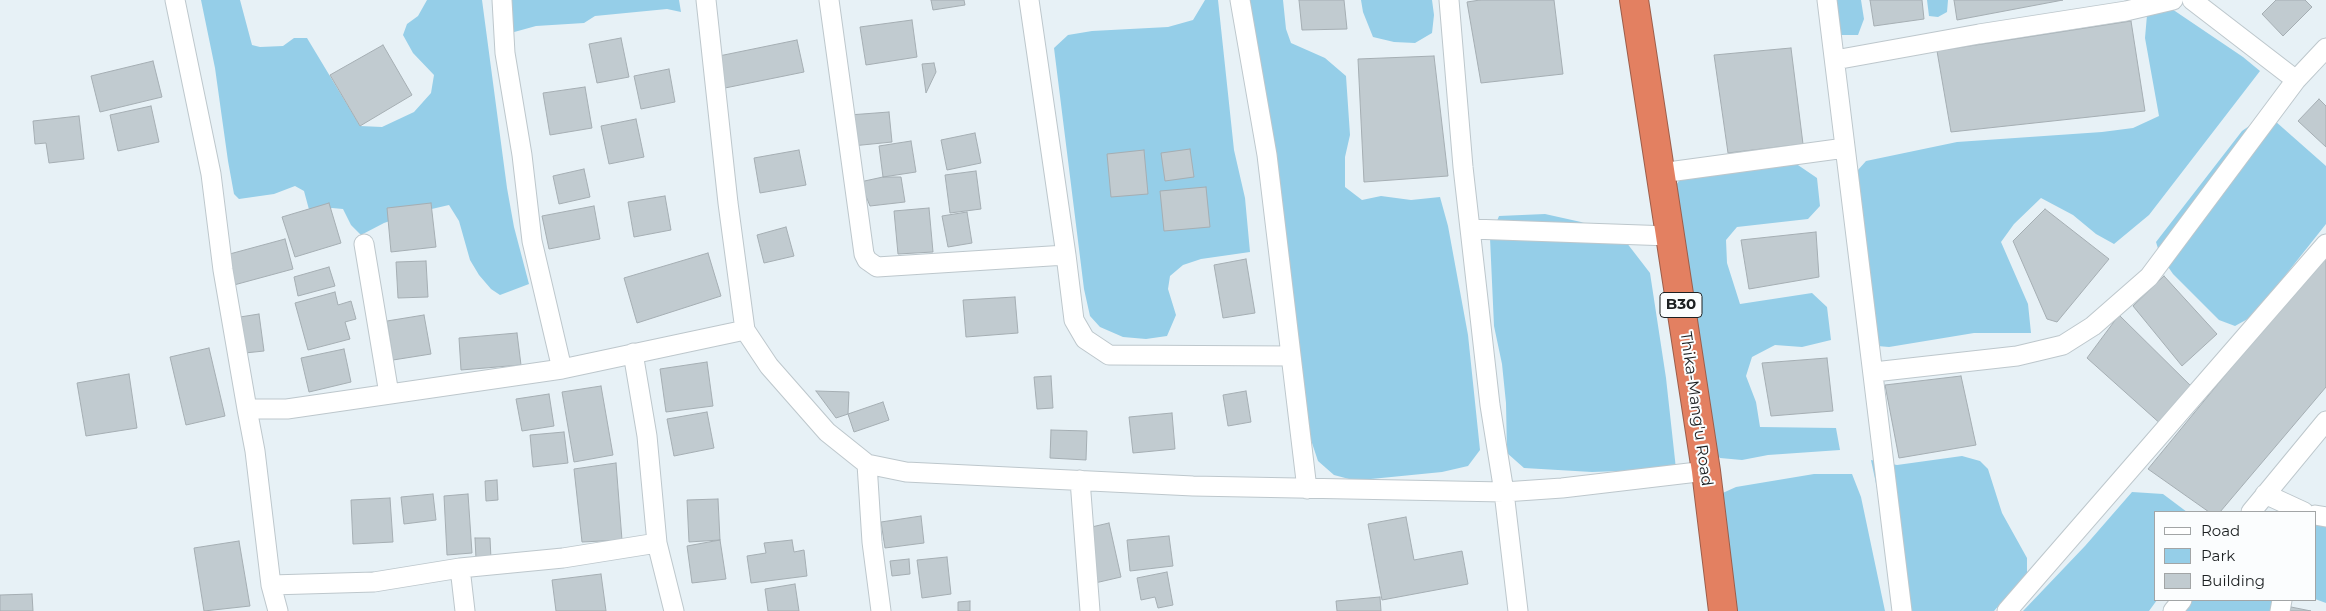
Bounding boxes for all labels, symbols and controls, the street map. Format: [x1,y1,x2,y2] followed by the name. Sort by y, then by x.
[1660,292,1702,318] road number: B30
[1676,331,1716,487] street label: Thika-Mang'u Road
[2154,511,2316,601] legend
[2201,521,2240,540] text: Road
[2201,546,2235,565] text: Park
[2201,571,2265,590] text: Building

